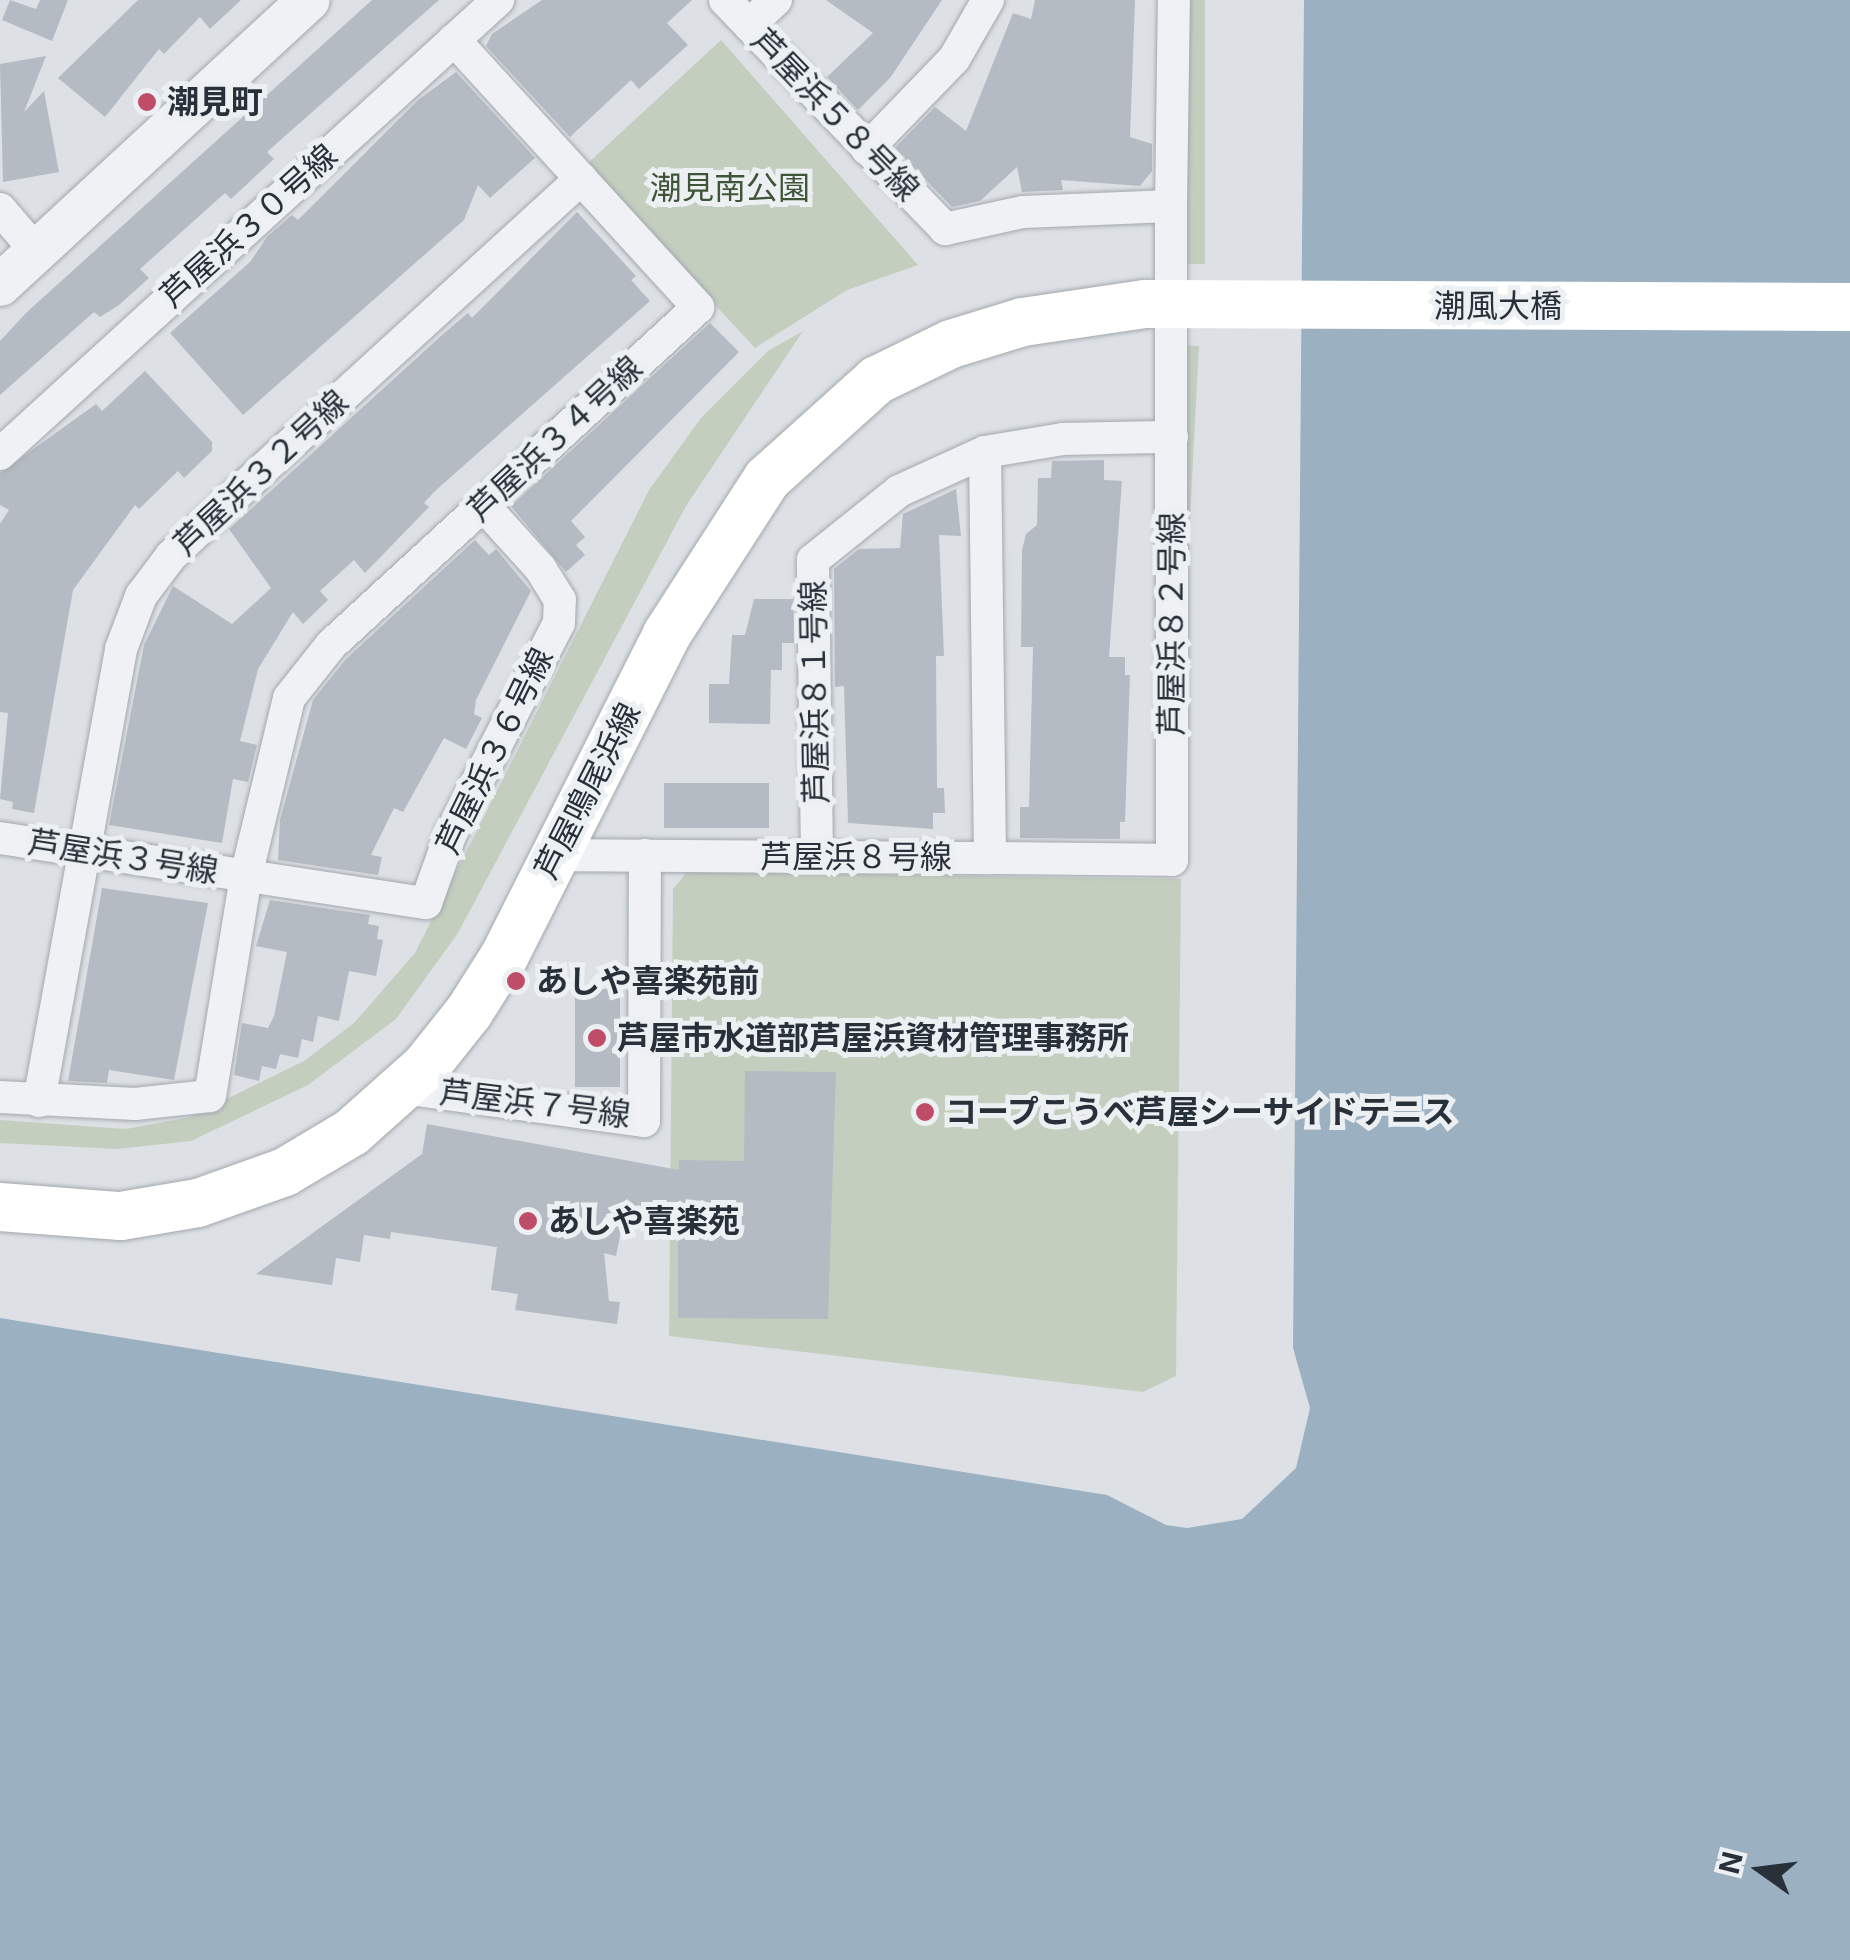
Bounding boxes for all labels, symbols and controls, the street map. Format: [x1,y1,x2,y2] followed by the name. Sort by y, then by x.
[743,21,927,209] street label: 芦屋浜５８号線
[167,83,263,121] place label: 潮見町
[136,91,158,113] marker: 潮見町
[153,137,345,315] street label: 芦屋浜３０号線
[650,169,810,207] park label: 潮見南公園
[1434,287,1562,325] street label: 潮風大橋
[460,349,650,529] street label: 芦屋浜３４号線
[166,383,356,563] street label: 芦屋浜３２号線
[1153,512,1191,736] street label: 芦屋浜８２号線
[794,580,836,804] street label: 芦屋浜８１号線
[429,642,561,860] street label: 芦屋浜３６号線
[527,697,649,885] street label: 芦屋鳴尾浜線
[25,823,221,891] street label: 芦屋浜３号線
[760,838,952,876] street label: 芦屋浜８号線
[536,962,760,1000] place label: あしや喜楽苑前
[505,970,527,992] marker: あしや喜楽苑前
[617,1019,1129,1057] place label: 芦屋市水道部芦屋浜資材管理事務所
[586,1027,608,1049] marker: 芦屋市水道部芦屋浜資材管理事務所
[437,1073,633,1135] street label: 芦屋浜７号線
[945,1093,1457,1131] place label: コープこうべ芦屋シーサイドテニス
[914,1101,936,1123] marker: コープこうべ芦屋シーサイドテニス
[548,1202,740,1240] place label: あしや喜楽苑
[517,1210,539,1232] marker: あしや喜楽苑
[1710,1820,1810,1920] north arrow
[1712,1848,1750,1877] text: N

